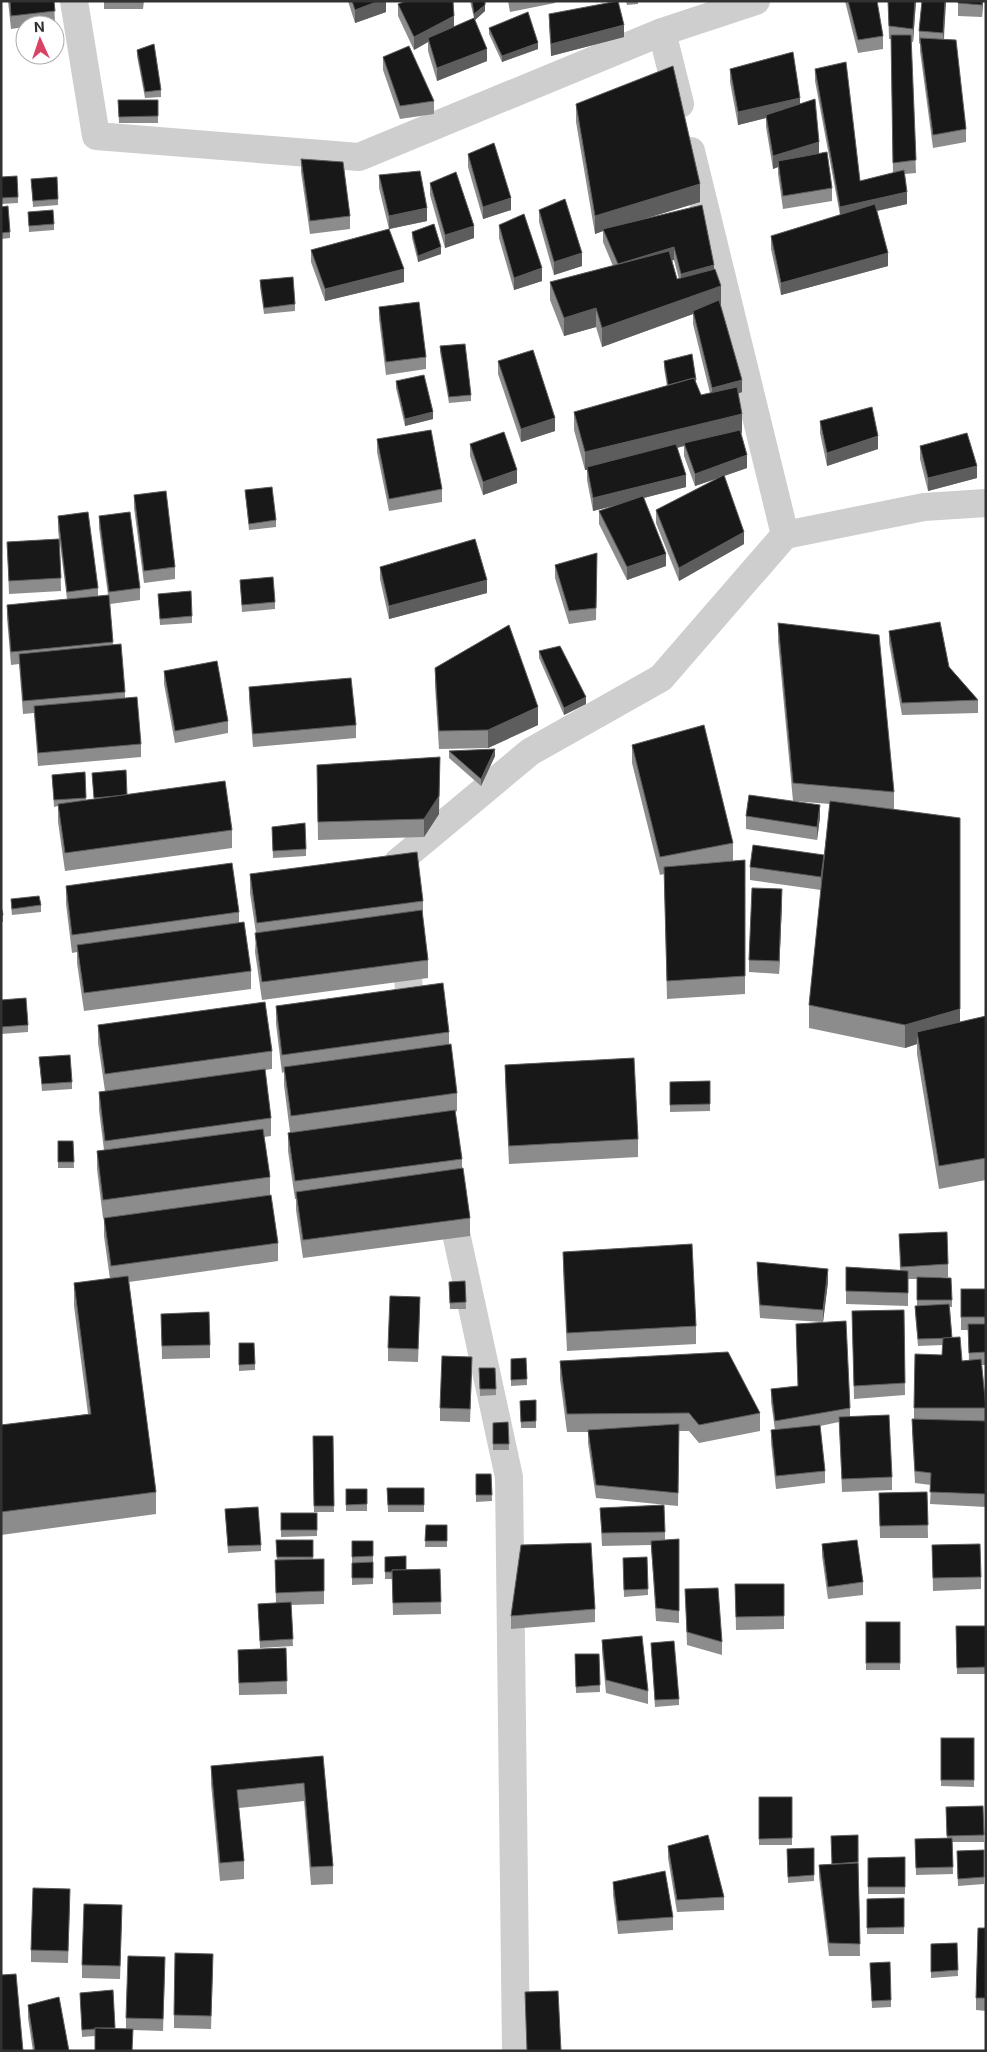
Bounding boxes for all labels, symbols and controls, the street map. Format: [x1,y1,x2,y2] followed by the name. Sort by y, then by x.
[15,15,65,65] north arrow
[34,18,45,35] text: N

